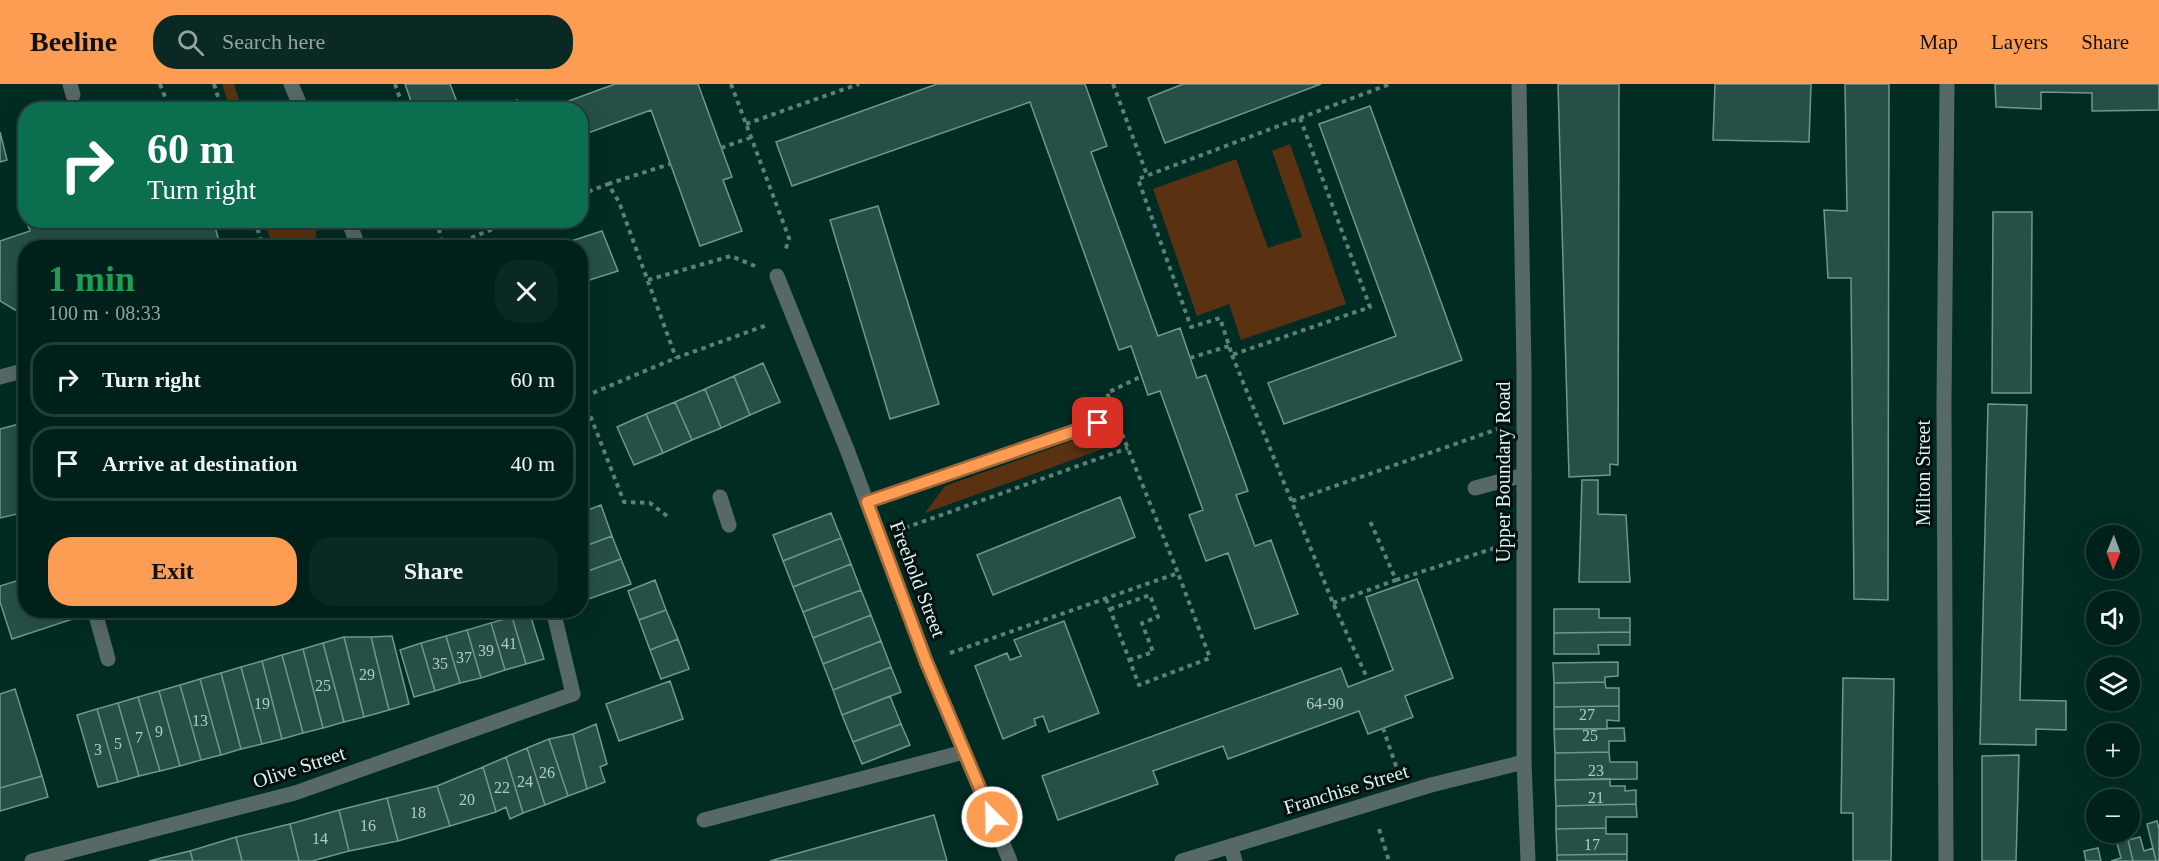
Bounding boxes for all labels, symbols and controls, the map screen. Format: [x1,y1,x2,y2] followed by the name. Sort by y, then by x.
[153,15,573,69] search box
[30,26,117,57] text: Beeline
[174,26,207,59] icon: search
[222,29,325,54] text: Search here
[1920,30,1958,54] text: Map
[1991,30,2048,54] text: Layers
[2081,30,2129,54] text: Share
[48,126,126,204] icon: right
[147,126,235,172] text: 60 m
[147,175,256,205] text: Turn right
[48,259,135,299] text: 1 min
[495,260,558,323] button: close
[48,302,161,324] text: 100 m · 08:33
[51,363,84,396] icon: right
[102,367,201,392] text: Turn right
[510,367,555,392] text: 60 m
[1492,381,1515,563] street label: Upper Boundary Road
[1072,397,1123,448] pin
[1081,406,1114,439] icon: arrive
[1912,420,1934,526] street label: Milton Street
[51,447,84,480] icon: arrive
[102,451,298,476] text: Arrive at destination
[510,451,555,476] text: 40 m
[886,518,950,641] street label: Freehold Street
[2086,525,2140,579] north arrow
[2086,525,2140,843] map controls
[48,537,297,606] button: Exit
[309,537,558,606] button: Share
[2086,591,2140,645] button: sound
[501,635,517,652] house number: 41
[478,642,494,659] house number: 39
[456,649,472,666] house number: 37
[432,655,448,672] house number: 35
[2086,657,2140,711] button: layers
[359,666,375,683] house number: 29
[315,677,331,694] house number: 25
[254,695,270,712] house number: 19
[1306,695,1344,712] house number: 64-90
[1579,706,1595,723] house number: 27
[192,712,208,729] house number: 13
[155,723,163,740] house number: 9
[2086,723,2140,777] button: +
[1582,727,1598,744] house number: 25
[135,729,143,746] house number: 7
[114,735,122,752] house number: 5
[94,741,102,758] house number: 3
[250,742,349,792] street label: Olive Street
[1281,759,1412,818] street label: Franchise Street
[1588,762,1604,779] house number: 23
[539,764,555,781] house number: 26
[517,773,533,790] house number: 24
[494,779,510,796] house number: 22
[960,785,1024,849] position arrow
[1588,789,1604,806] house number: 21
[2086,789,2140,843] button: −
[459,791,475,808] house number: 20
[410,804,426,821] house number: 18
[360,817,376,834] house number: 16
[312,830,328,847] house number: 14
[1584,836,1600,853] house number: 17

